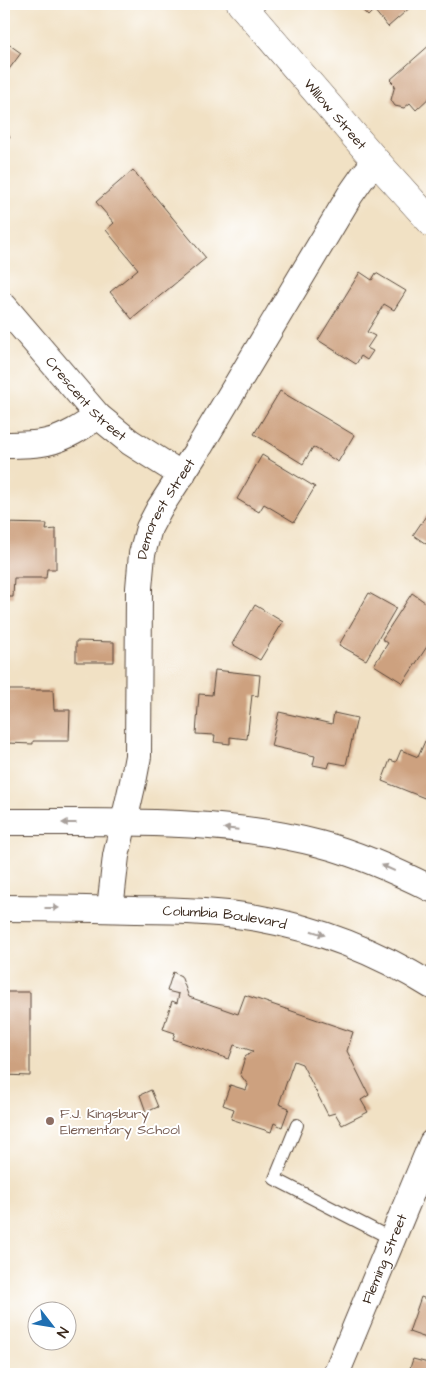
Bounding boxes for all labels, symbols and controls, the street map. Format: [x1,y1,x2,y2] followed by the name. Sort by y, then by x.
[299,75,371,155] street label: Willow Street
[40,353,131,446] street label: Crescent Street
[133,454,201,560] street label: Demorest Street
[61,819,77,827] one-way arrow
[223,825,239,833] one-way arrow
[381,864,395,872] one-way arrow
[162,901,288,935] street label: Columbia Boulevard
[45,904,61,912] one-way arrow
[310,930,325,937] one-way arrow
[60,1104,180,1140] place label: F.J. Kingsbury Elementary School
[44,1115,56,1127] marker: F.J. Kingsbury Elementary School
[357,1211,413,1307] street label: Fleming Street
[28,1300,78,1350] north arrow
[51,1323,73,1341] text: N

